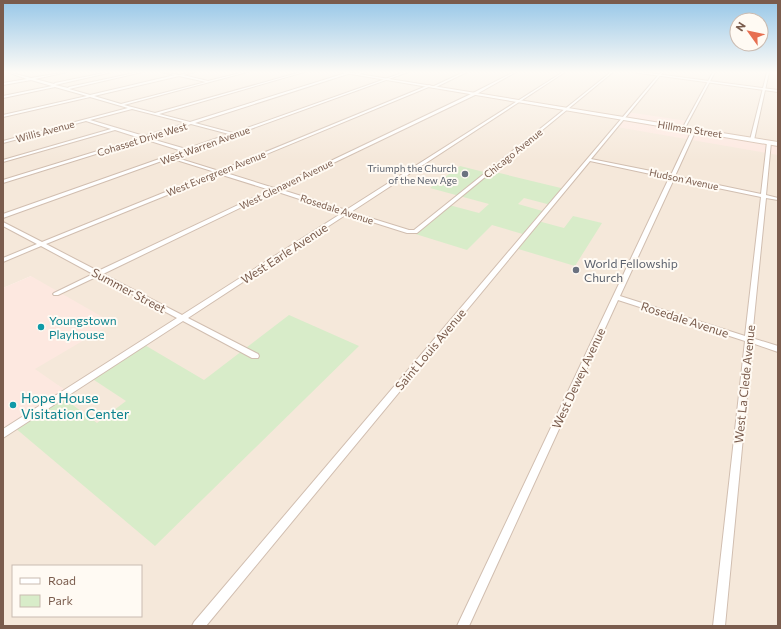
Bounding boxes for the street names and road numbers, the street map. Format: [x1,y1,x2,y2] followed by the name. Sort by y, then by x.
[14,117,76,145] street label: Willis Avenue
[657,118,723,140] street label: Hillman Street
[96,120,188,158] street label: Cohasset Drive West
[159,123,251,167] street label: West Warren Avenue
[481,126,545,180] street label: Chicago Avenue
[165,148,267,198] street label: West Evergreen Avenue
[237,156,335,212] street label: West Glenaven Avenue
[648,166,720,192] street label: Hudson Avenue
[299,192,375,226] street label: Rosedale Avenue
[238,220,330,286] street label: West Earle Avenue
[89,265,169,315] street label: Summer Street
[639,298,731,340] street label: Rosedale Avenue
[392,305,468,393] street label: Saint Louis Avenue
[731,324,757,444] street label: West La Clede Avenue
[549,325,607,431] street label: West Dewey Avenue

